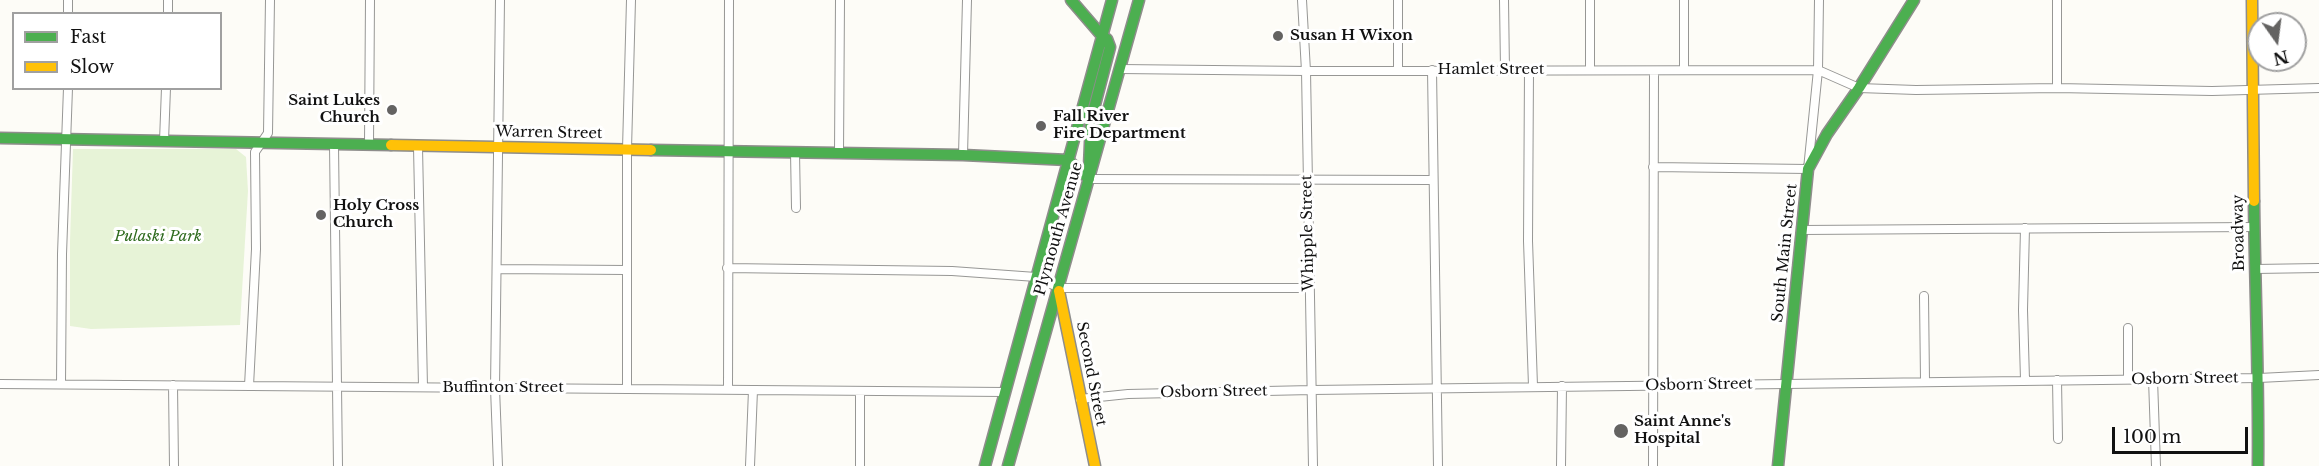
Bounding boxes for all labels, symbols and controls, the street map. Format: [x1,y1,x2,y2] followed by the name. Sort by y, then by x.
[12,12,222,90] legend
[2247,12,2307,72] north arrow
[70,26,106,48] text: Fast
[1290,27,1413,45] place label: Susan H Wixon
[1271,29,1285,43] marker: Susan H Wixon
[2271,46,2291,69] text: N
[70,56,114,78] text: Slow
[1438,61,1544,79] street label: Hamlet Street
[288,92,380,127] place label: Saint Lukes Church
[385,103,399,117] marker: Saint Lukes Church
[1053,108,1186,143] place label: Fall River Fire Department
[1034,119,1048,133] marker: Fall River Fire Department
[495,123,603,143] street label: Warren Street
[1031,160,1087,298] street label: Plymouth Avenue
[1298,175,1318,291] street label: Whipple Street
[1769,183,1801,323] street label: South Main Street
[2229,194,2249,272] street label: Broadway
[333,197,419,232] place label: Holy Cross Church
[314,208,328,222] marker: Holy Cross Church
[114,228,202,246] park label: Pulaski Park
[1072,320,1110,428] street label: Second Street
[2131,369,2239,389] street label: Osborn Street
[1645,375,1753,395] street label: Osborn Street
[442,379,564,397] street label: Buffinton Street
[1160,382,1268,402] street label: Osborn Street
[1634,413,1731,448] place label: Saint Anne's Hospital
[2115,415,2252,453] scale bar
[1612,422,1630,440] marker: Saint Anne's Hospital
[2123,426,2181,448] text: 100 m

